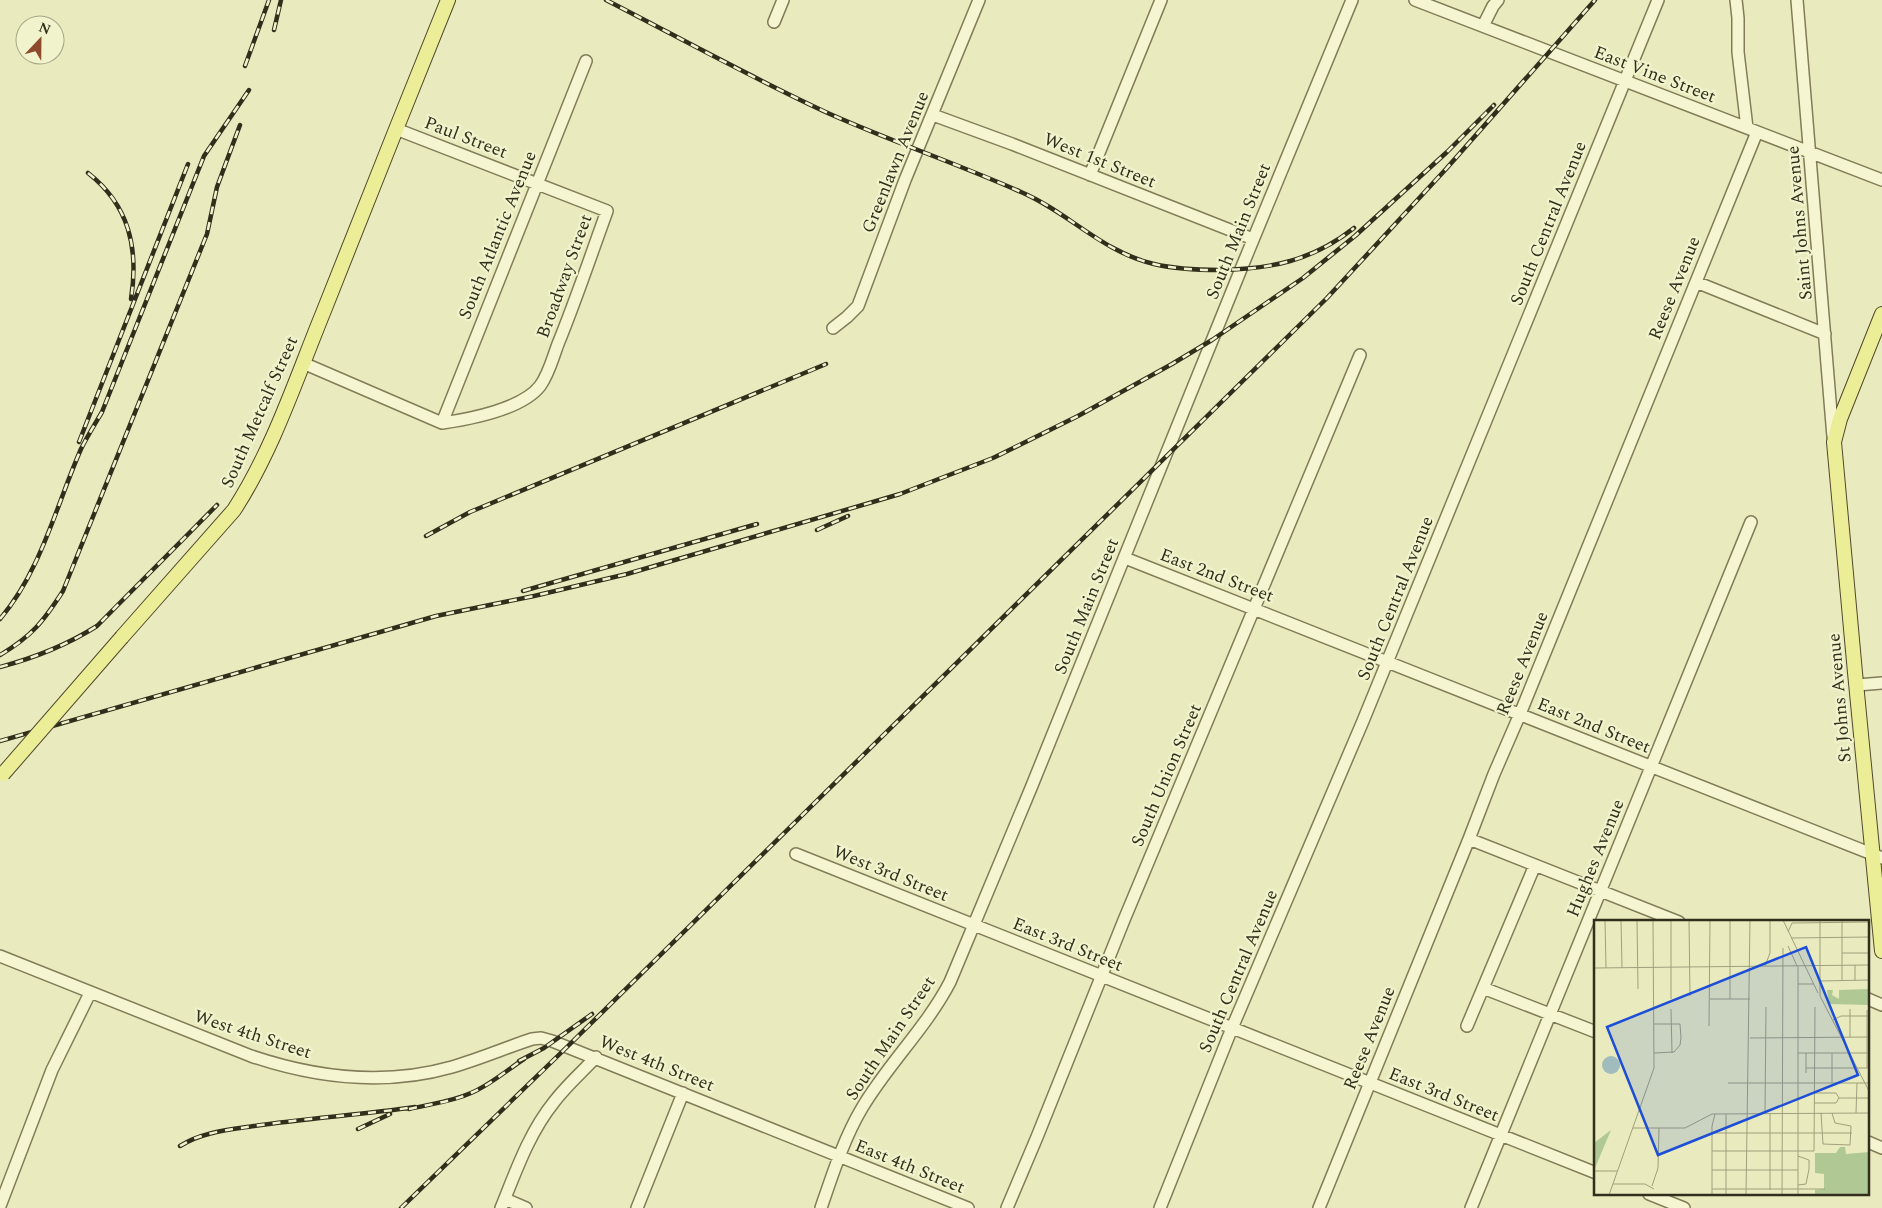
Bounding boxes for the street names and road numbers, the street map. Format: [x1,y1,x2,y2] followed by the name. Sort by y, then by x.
[1590,39,1720,110] street label: East Vine Street
[855,87,936,237] street label: Greenlawn Avenue
[420,109,511,166] street label: Paul Street
[1040,126,1160,195] street label: West 1st Street
[1503,137,1594,309] street label: South Central Avenue
[1779,145,1820,301] street label: Saint Johns Avenue
[451,147,544,323] street label: South Atlantic Avenue
[1199,159,1278,303] street label: South Main Street
[529,210,599,342] street label: Broadway Street
[1641,232,1708,344] street label: Reese Avenue
[214,332,305,493] street label: South Metcalf Street
[1350,512,1441,684] street label: South Central Avenue
[1047,534,1126,678] street label: South Main Street
[1156,541,1278,610] street label: East 2nd Street
[1489,607,1556,719] street label: Reese Avenue
[1820,632,1859,764] street label: St Johns Avenue
[1533,690,1655,761] street label: East 2nd Street
[1124,699,1209,851] street label: South Union Street
[1559,795,1631,921] street label: Hughes Avenue
[829,838,953,909] street label: West 3rd Street
[1192,885,1285,1057] street label: South Central Avenue
[1009,910,1127,979] street label: East 3rd Street
[839,971,942,1106] street label: South Main Street
[1336,982,1403,1094] street label: Reese Avenue
[191,1003,315,1066] street label: West 4th Street
[595,1028,718,1099] street label: West 4th Street
[1385,1060,1503,1129] street label: East 3rd Street
[851,1132,969,1201] street label: East 4th Street

